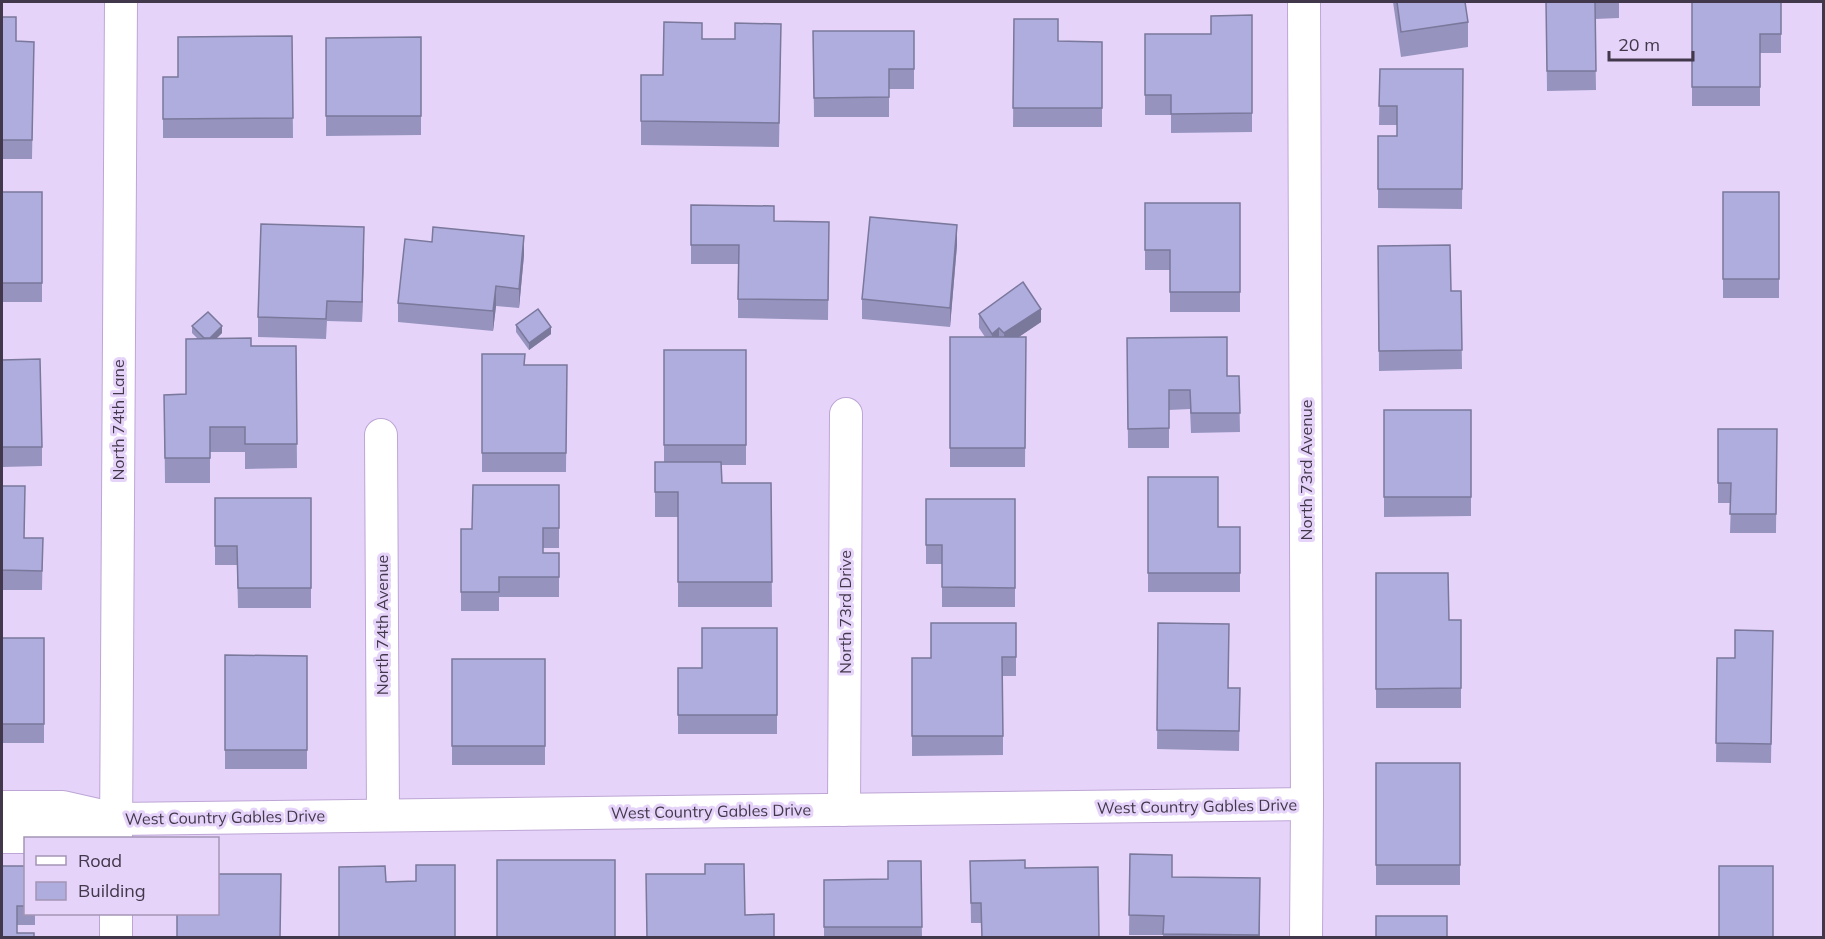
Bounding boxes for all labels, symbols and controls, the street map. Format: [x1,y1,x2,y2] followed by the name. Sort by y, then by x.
[1609,24,1693,62] scale bar
[1618,33,1660,56] text: 20 m
[108,359,128,481] street label: North 74th Lane
[1296,400,1316,540] street label: North 73rd Avenue
[835,550,855,674] street label: North 73rd Drive
[372,555,392,695] street label: North 74th Avenue
[1097,794,1297,818] street label: West Country Gables Drive
[611,799,811,823] street label: West Country Gables Drive
[125,805,325,829] street label: West Country Gables Drive
[24,837,219,915] legend
[78,849,122,872] text: Road
[78,879,146,902] text: Building

